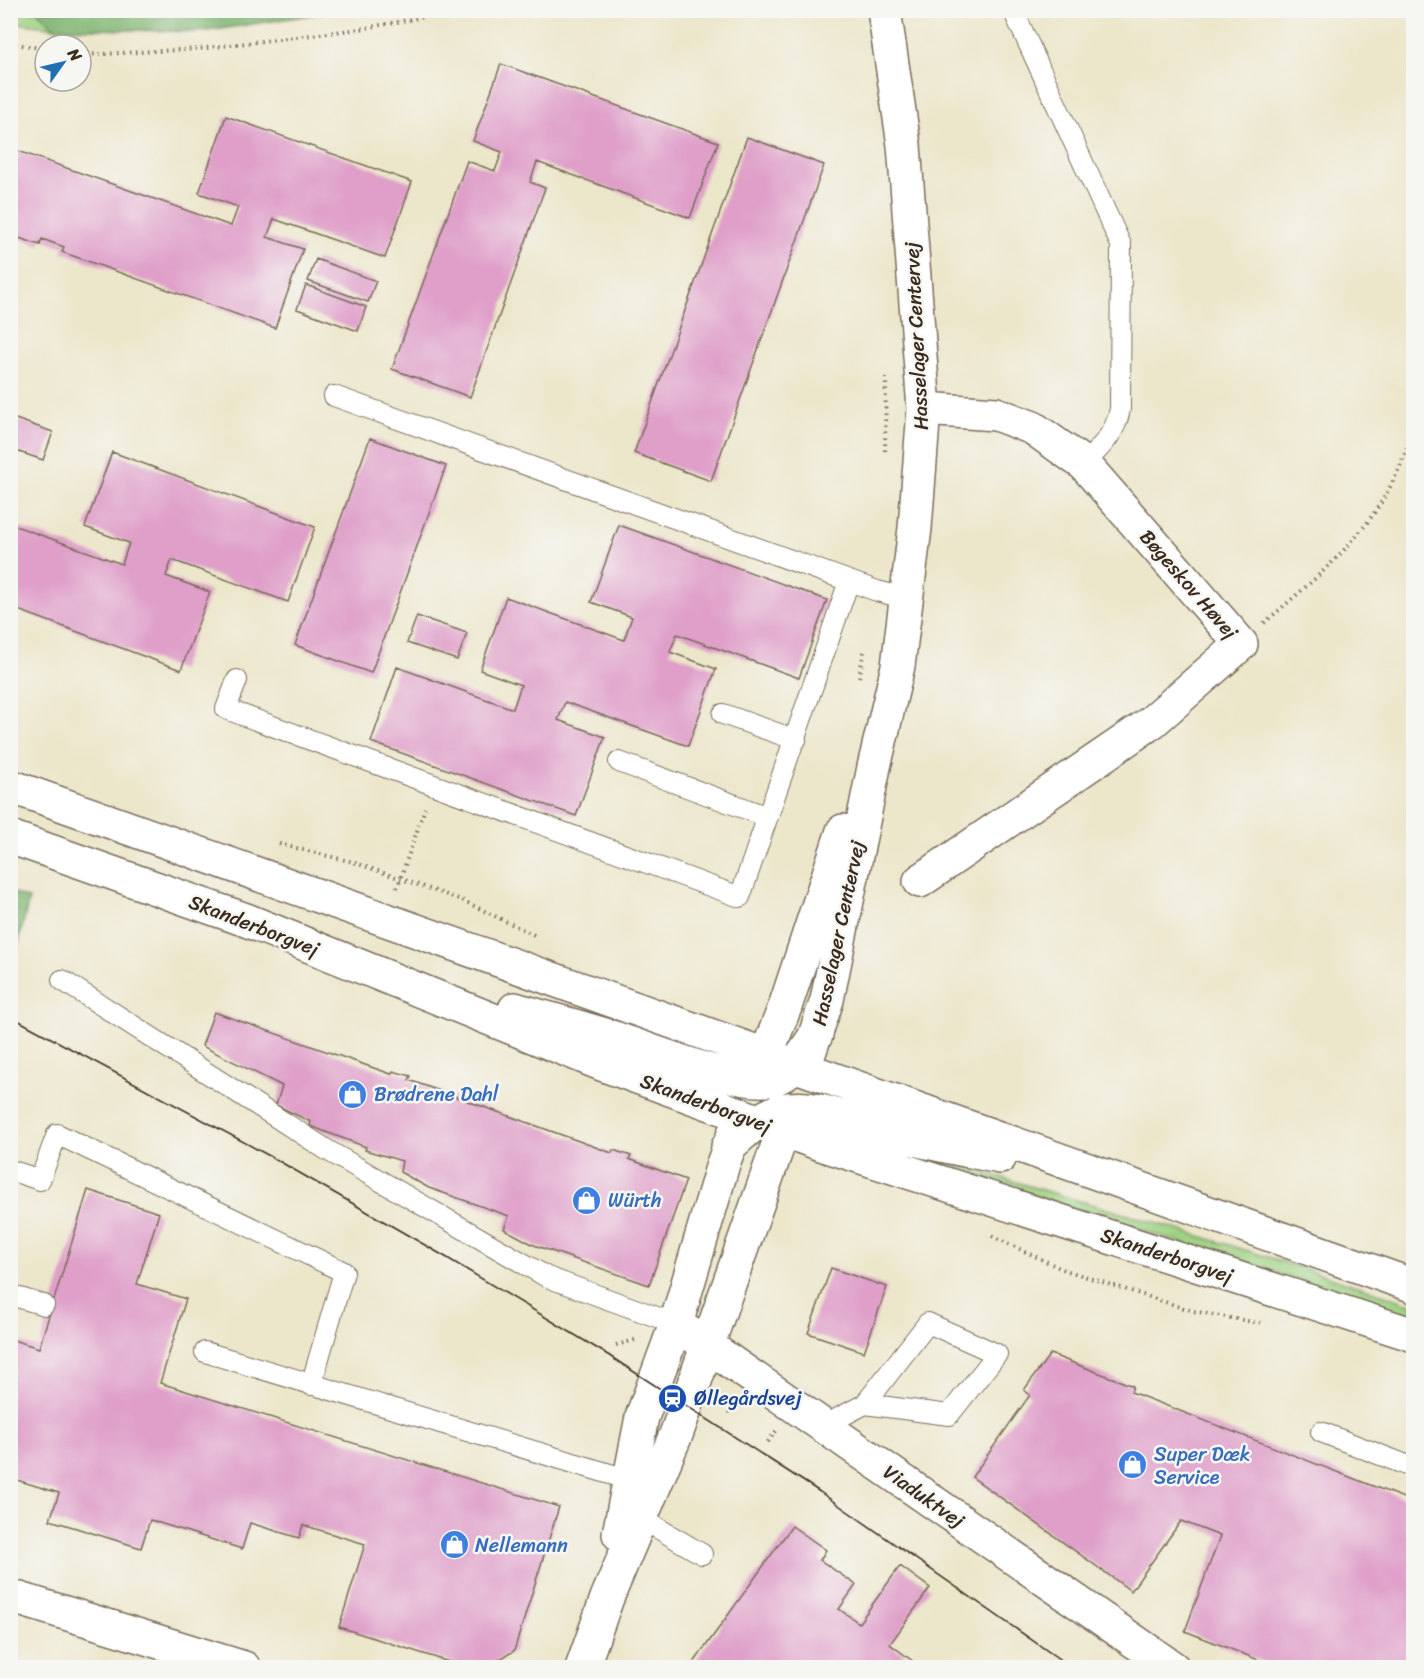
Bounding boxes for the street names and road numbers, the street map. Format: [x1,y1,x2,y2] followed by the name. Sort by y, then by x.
[894,240,939,431] street label: Hasselager Centervej
[1131,521,1247,648] street label: Bøgeskov Høvej
[802,837,875,1029] street label: Hasselager Centervej
[183,885,325,967] street label: Skanderborgvej
[635,1064,777,1144] street label: Skanderborgvej
[1096,1218,1239,1294] street label: Skanderborgvej
[875,1455,972,1538] street label: Viaduktvej

